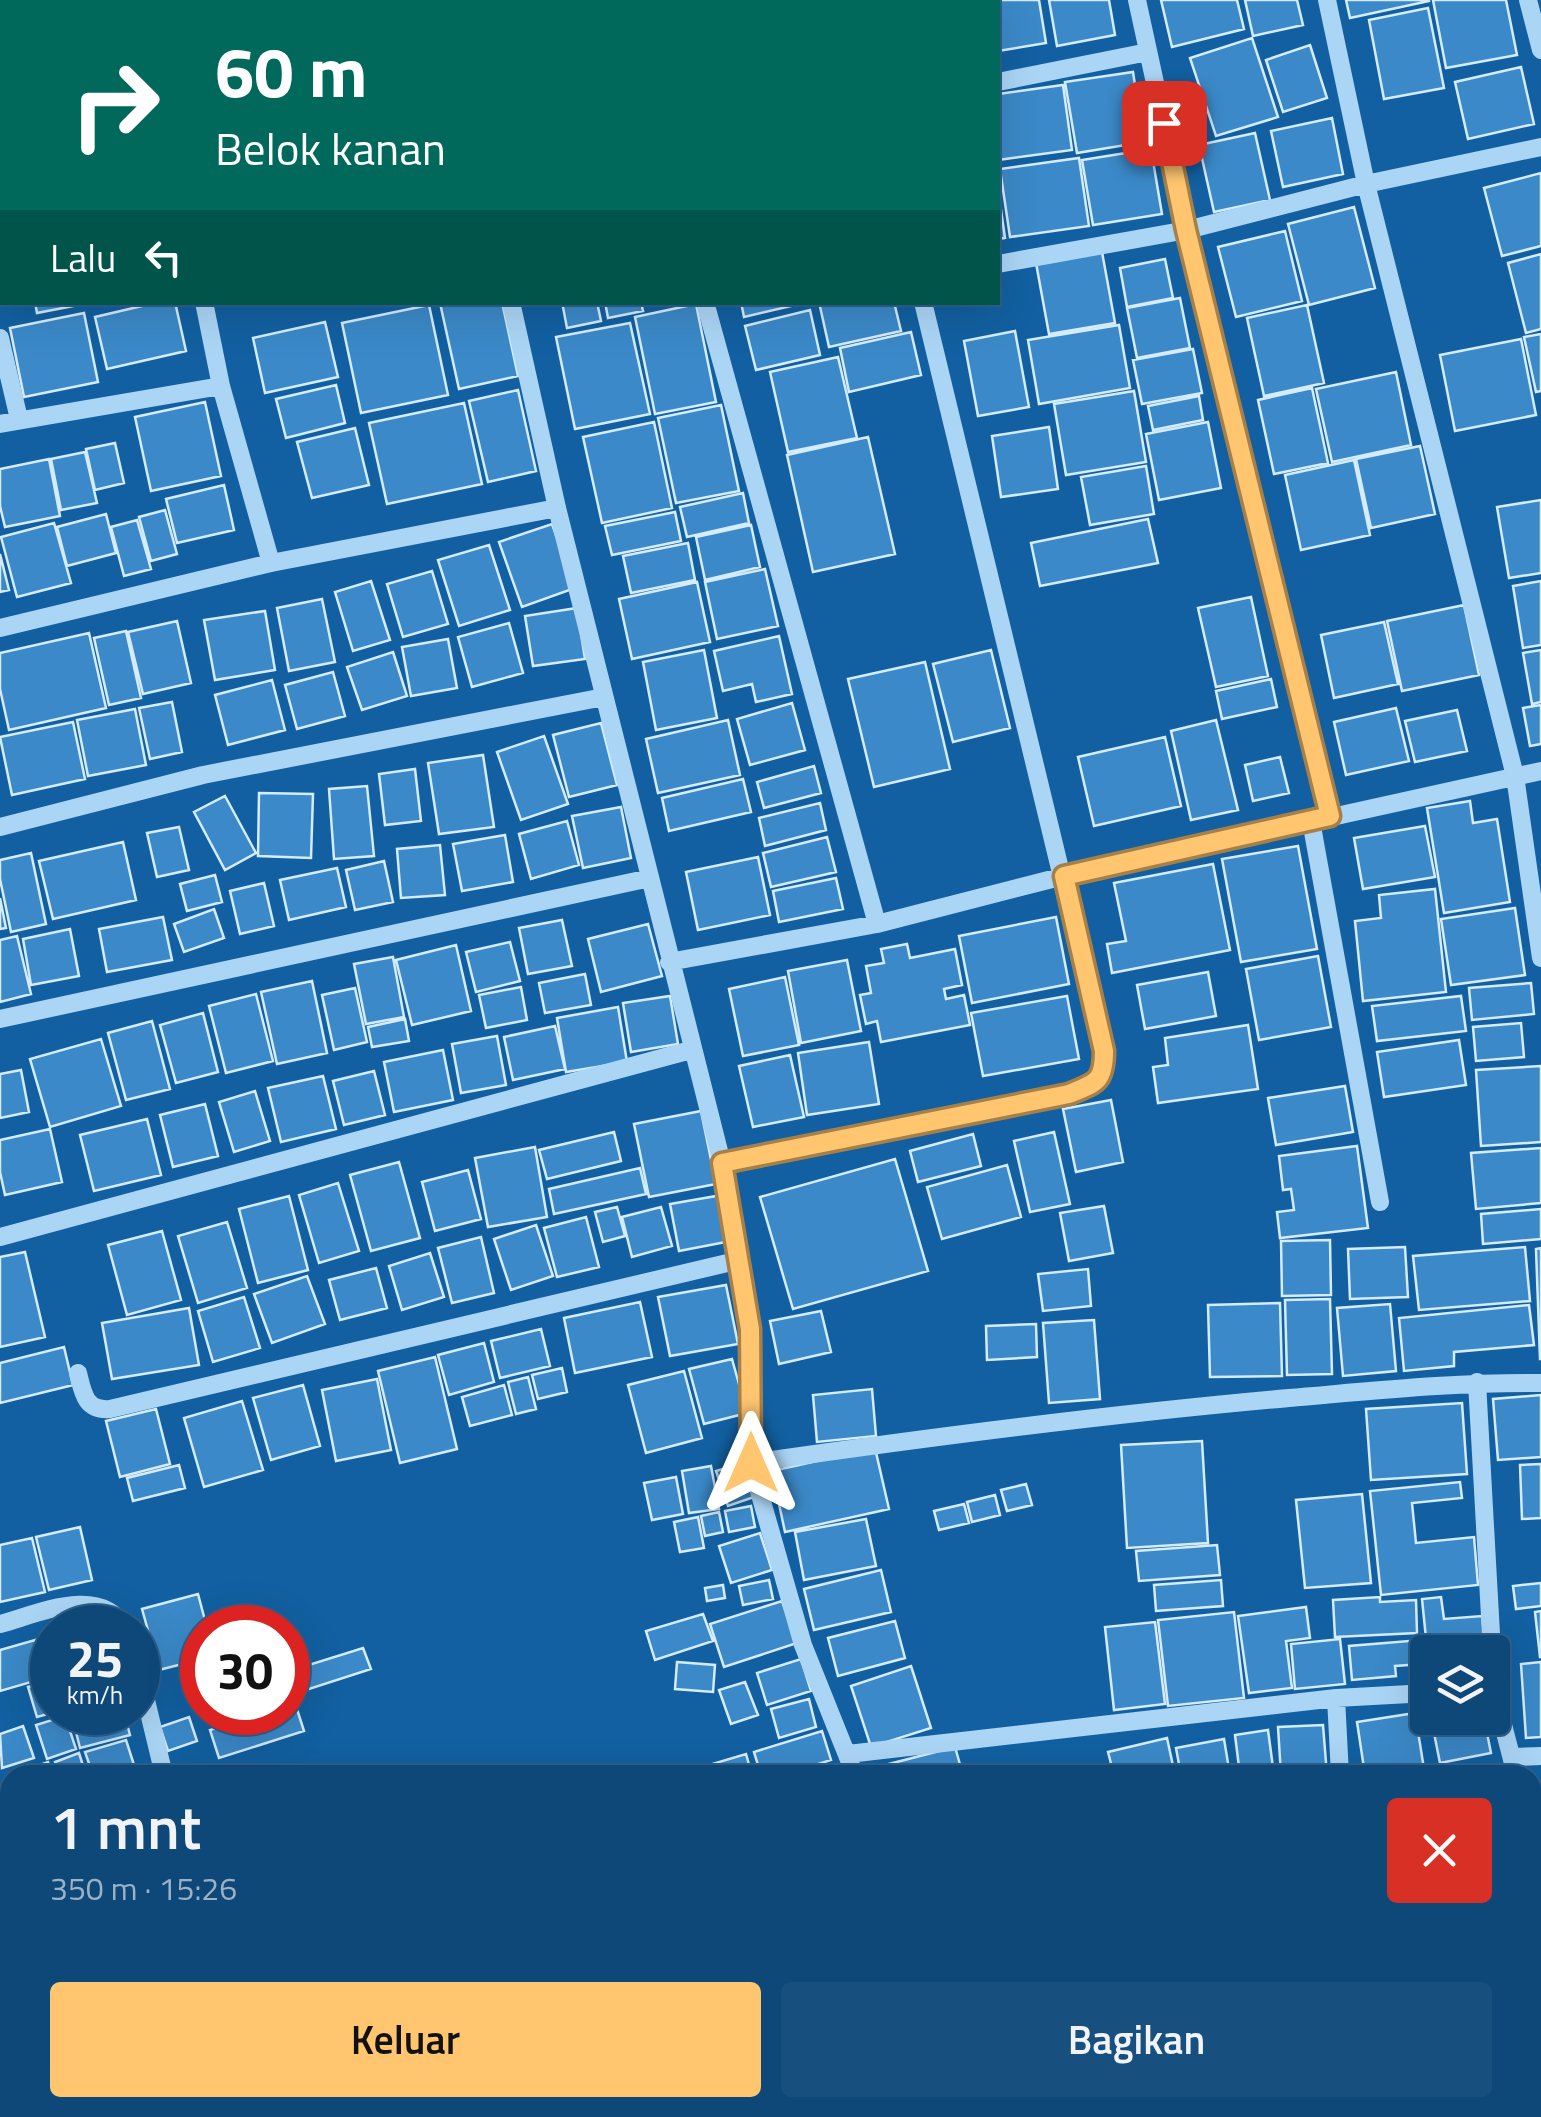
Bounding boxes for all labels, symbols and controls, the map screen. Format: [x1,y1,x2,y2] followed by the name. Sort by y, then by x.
[215,18,368,124] text: 60 m
[50,40,180,170] icon: right
[1122,81,1207,166] pin
[1137,96,1192,151] icon: arrive
[215,114,446,182] text: Belok kanan
[50,229,116,287] text: Lalu
[136,230,191,285] icon: left
[699,1411,803,1515] position arrow
[180,1605,310,1735] speed limit sign: 30
[67,1620,123,1696] text: 25
[1410,1635,1510,1735] map controls
[1410,1635,1510,1735] button: layers
[67,1676,123,1714] text: km/h
[50,1781,201,1872] text: 1 mnt
[1387,1798,1492,1903] button: close
[50,1864,237,1912] text: 350 m · 15:26
[50,1982,761,2097] button: Keluar
[781,1982,1492,2097] button: Bagikan

